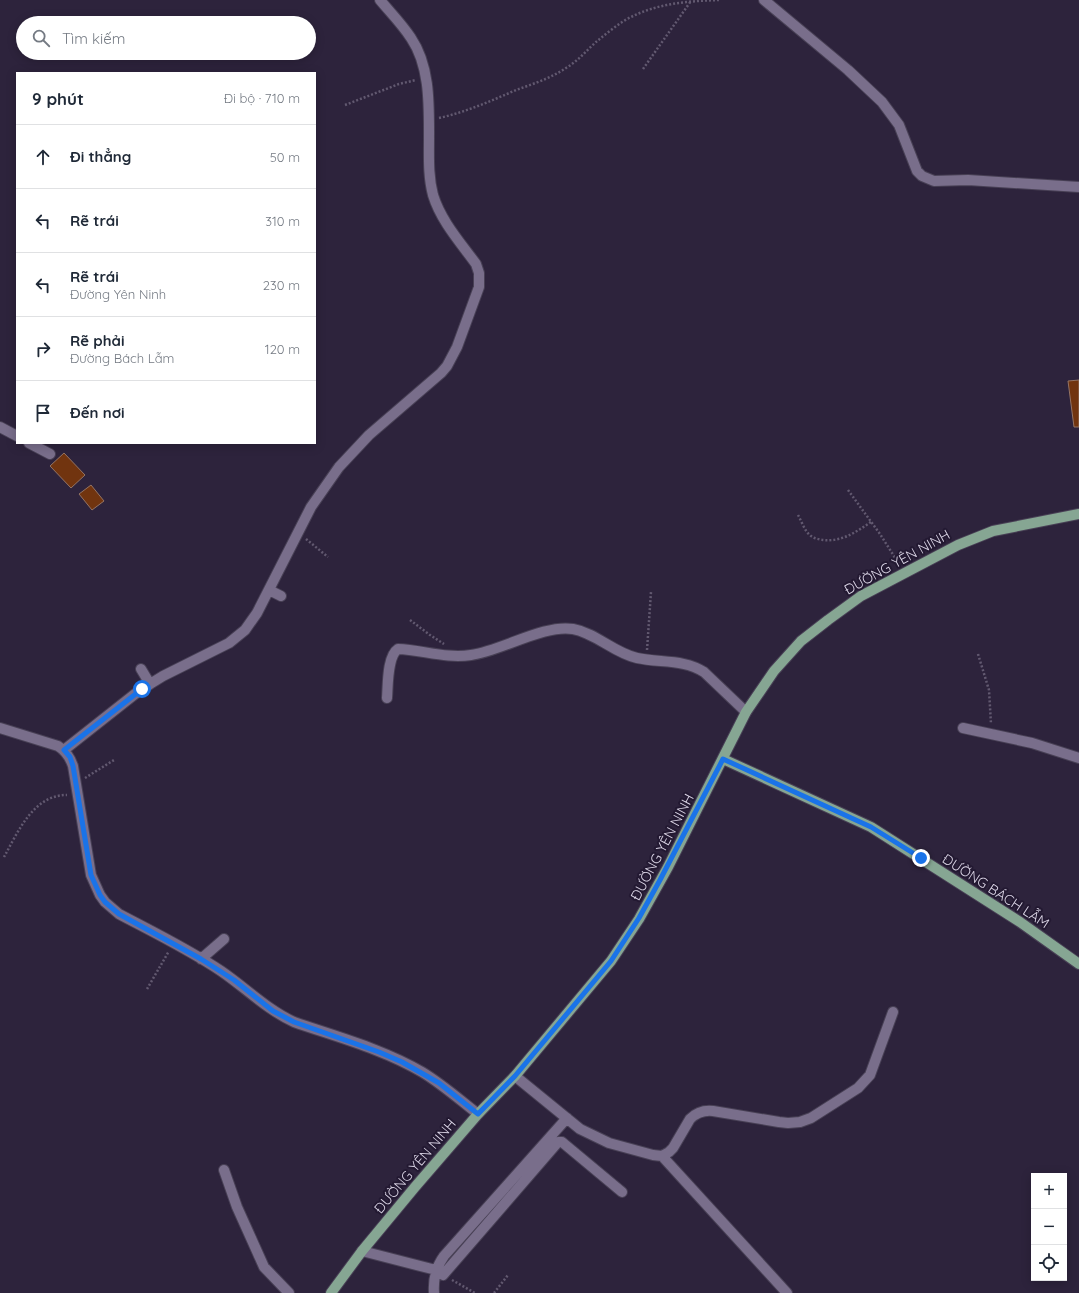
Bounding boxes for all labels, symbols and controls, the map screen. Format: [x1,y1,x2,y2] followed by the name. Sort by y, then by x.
[16,16,316,60] search box
[30,27,52,49] icon: search
[62,29,125,48] text: Tìm kiếm
[32,88,84,109] text: 9 phút
[224,90,300,106] text: Đi bộ · 710 m
[32,146,54,168] icon: ahead
[70,147,131,166] text: Đi thẳng
[270,149,300,165] text: 50 m
[32,210,54,232] icon: left
[70,211,119,230] text: Rẽ trái
[265,213,300,229] text: 310 m
[70,267,119,286] text: Rẽ trái
[32,274,54,296] icon: left
[263,277,300,293] text: 230 m
[70,286,166,302] text: Đường Yên Ninh
[70,331,124,350] text: Rẽ phải
[32,338,54,360] icon: right
[265,341,300,357] text: 120 m
[70,350,174,366] text: Đường Bách Lẫm
[32,402,54,424] icon: arrive
[70,403,125,422] text: Đến nơi
[841,525,953,599] street label: ĐƯỜNG YÊN NINH
[133,680,151,698] route start
[626,791,698,903] street label: ĐƯỜNG YÊN NINH
[912,849,930,867] route end
[939,850,1053,932] street label: ĐƯỜNG BÁCH LẪM
[370,1115,460,1217] street label: ĐƯỜNG YÊN NINH
[1031,1173,1067,1281] map controls
[1031,1173,1067,1209] button: +
[1031,1209,1067,1245] button: −
[1031,1245,1067,1281] button: locate

